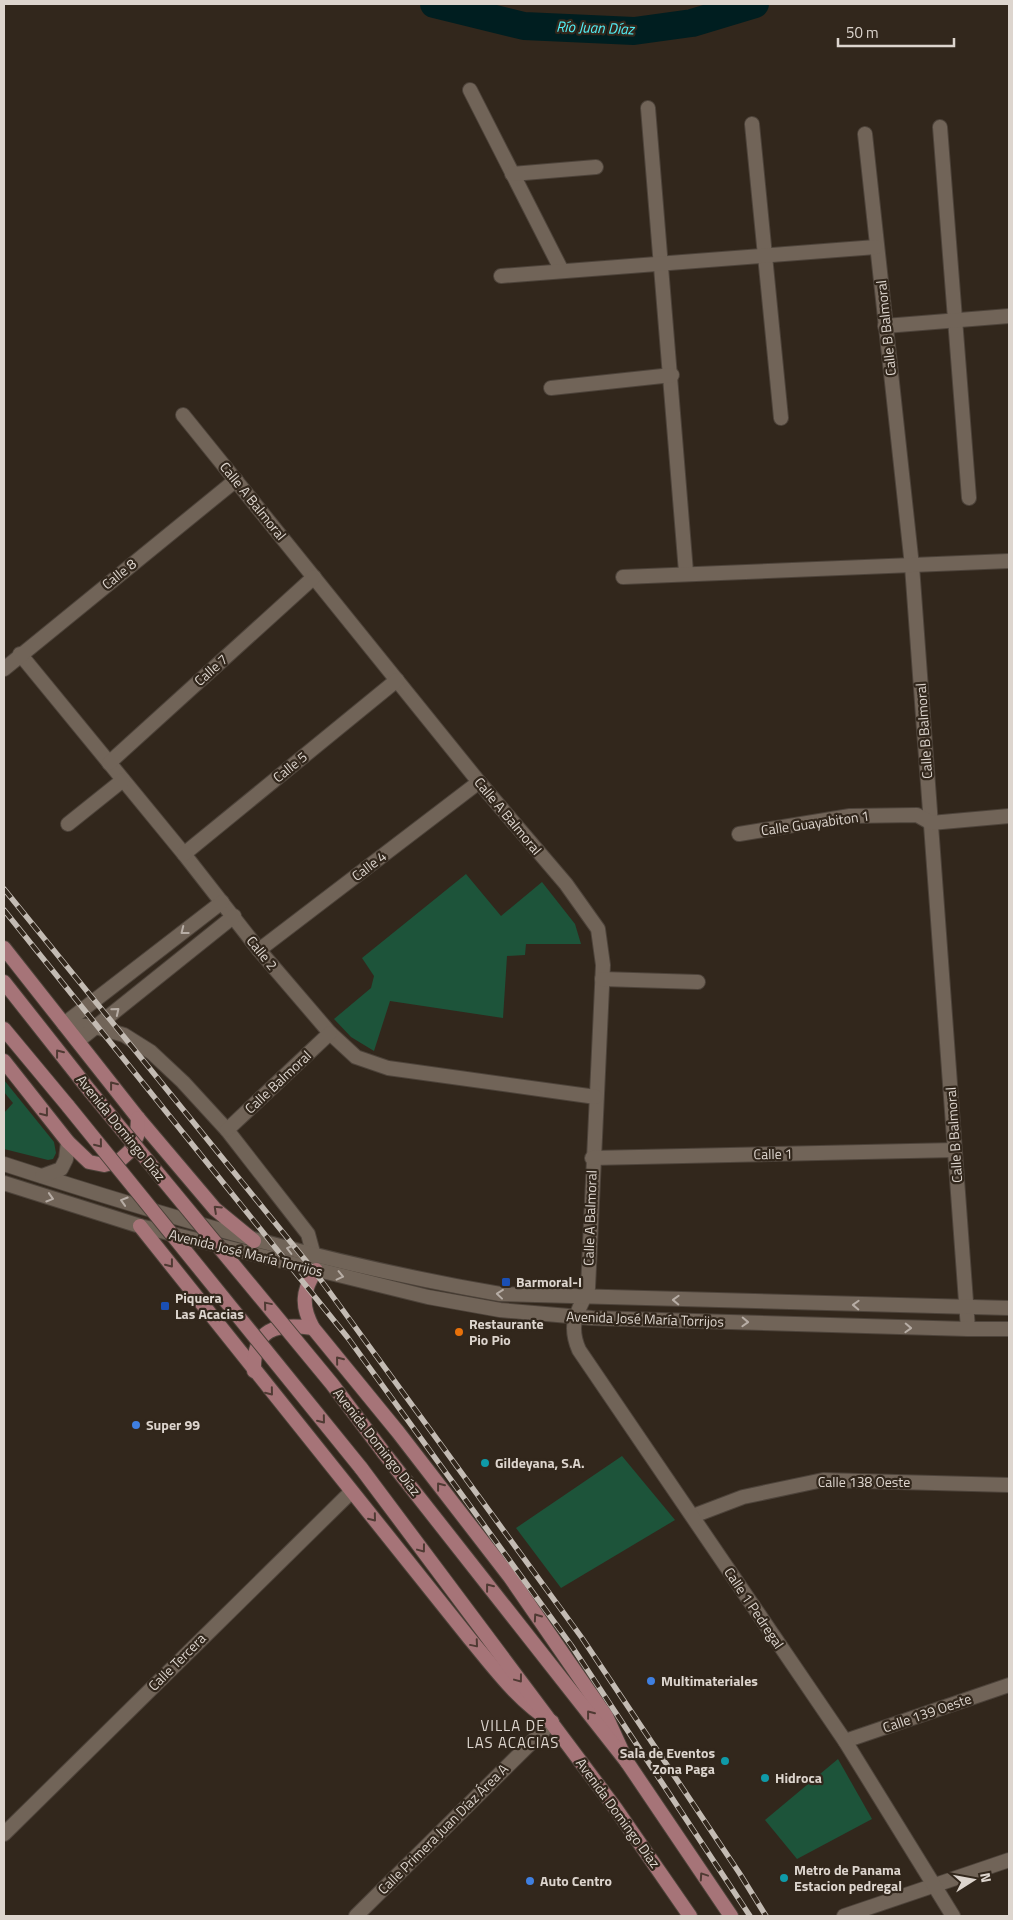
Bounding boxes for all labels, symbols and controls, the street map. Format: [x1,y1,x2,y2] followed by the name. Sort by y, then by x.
[556,15,636,40] water label: Río Juan Díaz
[838,15,954,47] scale bar
[846,21,879,44] text: 50 m
[870,279,901,377] street label: Calle B Balmoral
[215,457,292,544] street label: Calle A Balmoral
[97,553,141,594] street label: Calle 8
[189,649,232,691] street label: Calle 7
[910,682,937,780] street label: Calle B Balmoral
[268,746,312,787] street label: Calle 5
[470,772,547,859] street label: Calle A Balmoral
[759,805,870,840] street label: Calle Guayabiton 1
[347,845,391,886] street label: Calle 4
[181,926,190,934] one-way arrow
[242,931,283,974] street label: Calle 2
[111,1008,120,1017] one-way arrow
[240,1045,316,1118] street label: Calle Balmoral
[57,1050,65,1059] one-way arrow
[72,1070,171,1185] street label: Avenida Domingo Díaz
[110,1082,118,1091] one-way arrow
[940,1086,967,1184] street label: Calle B Balmoral
[39,1107,47,1116] one-way arrow
[93,1139,102,1148] one-way arrow
[753,1143,793,1164] street label: Calle 1
[577,1170,602,1266] street label: Calle A Balmoral
[45,1193,54,1203] one-way arrow
[120,1197,129,1207] one-way arrow
[214,1206,223,1215] one-way arrow
[167,1223,325,1282] street label: Avenida José María Torrijos
[286,1245,294,1255] one-way arrow
[164,1258,172,1267] one-way arrow
[335,1270,344,1281] one-way arrow
[516,1271,582,1292] place label: Barmoral-I
[500,1276,512,1288] marker: Barmoral-I
[175,1287,244,1324] place label: Piquera Las Acacias
[496,1289,504,1300] one-way arrow
[671,1295,679,1306] one-way arrow
[159,1300,171,1312] marker: Piquera Las Acacias
[851,1300,859,1311] one-way arrow
[264,1302,272,1311] one-way arrow
[566,1305,724,1332] street label: Avenida José María Torrijos
[469,1313,544,1350] place label: Restaurante Pio Pio
[742,1317,750,1328] one-way arrow
[904,1322,912,1333] one-way arrow
[453,1326,465,1338] marker: Restaurante Pio Pio
[336,1357,344,1366] one-way arrow
[329,1383,426,1500] street label: Avenida Domingo Díaz
[265,1386,273,1395] one-way arrow
[146,1414,200,1435] place label: Super 99
[316,1415,325,1424] one-way arrow
[130,1419,142,1431] marker: Super 99
[495,1452,585,1473] place label: Gildeyana, S.A.
[479,1457,491,1469] marker: Gildeyana, S.A.
[818,1471,910,1492] street label: Calle 138 Oeste
[437,1483,446,1492] one-way arrow
[367,1512,375,1521] one-way arrow
[416,1543,424,1552] one-way arrow
[719,1563,789,1653] street label: Calle 1 Pedregal
[486,1583,495,1592] one-way arrow
[534,1613,543,1622] one-way arrow
[143,1628,210,1695] street label: Calle Tercera
[469,1639,478,1648] one-way arrow
[661,1670,758,1691] place label: Multimateriales
[514,1673,522,1682] one-way arrow
[645,1675,657,1687] marker: Multimateriales
[880,1688,974,1738] street label: Calle 139 Oeste
[586,1711,595,1720] one-way arrow
[467,1714,559,1754] district label: VILLA DE LAS ACACIAS
[620,1742,715,1779] place label: Sala de Eventos Zona Paga
[571,1753,666,1872] street label: Avenida Domingo Díaz
[719,1755,731,1767] marker: Sala de Eventos Zona Paga
[373,1758,513,1899] street label: Calle Primera Juan Díaz Área A
[775,1767,822,1788] place label: Hidroca
[759,1772,771,1784] marker: Hidroca
[948,1855,998,1905] north arrow
[794,1859,902,1896] place label: Metro de Panama Estacion pedregal
[540,1870,612,1891] place label: Auto Centro
[975,1871,997,1884] text: N
[700,1872,709,1882] one-way arrow
[778,1872,790,1884] marker: Metro de Panama Estacion pedregal
[524,1875,536,1887] marker: Auto Centro

